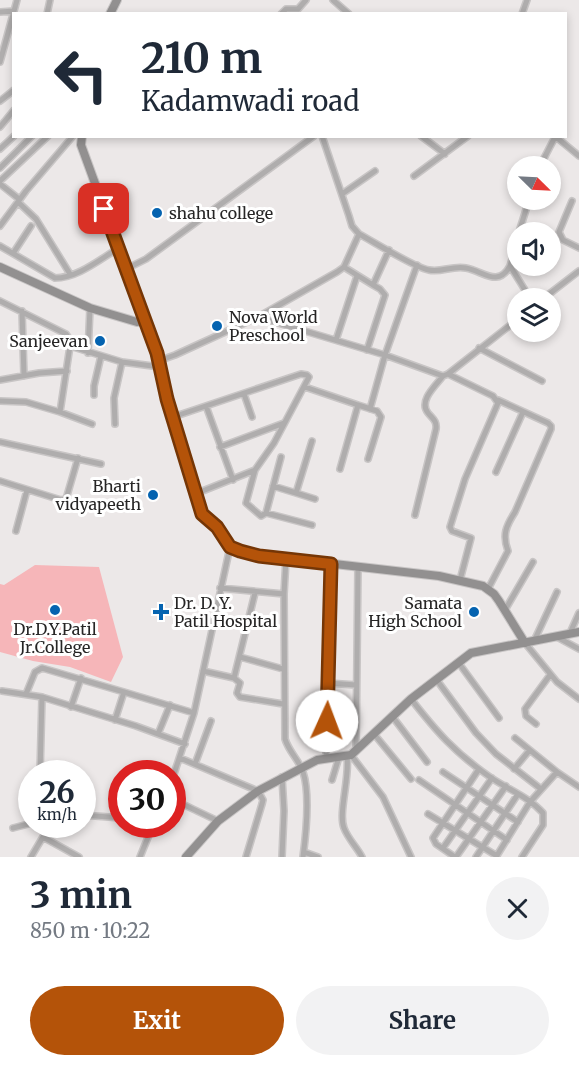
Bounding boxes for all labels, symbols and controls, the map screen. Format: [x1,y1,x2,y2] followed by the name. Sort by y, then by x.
[141,32,262,84] text: 210 m
[42,36,120,114] icon: left
[141,84,359,118] text: Kadamwadi road
[507,156,561,210] north arrow
[507,156,561,342] map controls
[78,183,129,234] pin
[87,192,120,225] icon: arrive
[169,203,273,223] place label: shahu college
[150,206,164,220] marker: shahu college
[507,222,561,276] button: sound
[507,288,561,342] button: layers
[229,307,318,345] place label: Nova World Preschool
[210,319,224,333] marker: Nova World Preschool
[9,331,88,351] place label: Sanjeevan
[93,334,107,348] marker: Sanjeevan
[55,476,141,514] place label: Bharti vidyapeeth
[146,488,160,502] marker: Bharti vidyapeeth
[174,593,277,631] place label: Dr. D. Y. Patil Hospital
[368,593,462,631] place label: Samata High School
[48,603,62,617] marker: Dr.D.Y.Patil Jr.College
[152,603,170,621] marker: Dr. D. Y. Patil Hospital
[467,605,481,619] marker: Samata High School
[13,619,97,657] place label: Dr.D.Y.Patil Jr.College
[295,689,359,753] position arrow
[108,760,186,838] speed limit sign: 30
[39,773,75,811] text: 26
[37,805,77,824] text: km/h
[30,873,132,918] text: 3 min
[486,877,549,940] button: close
[30,918,150,943] text: 850 m · 10:22
[30,986,284,1055] button: Exit
[296,986,549,1055] button: Share

